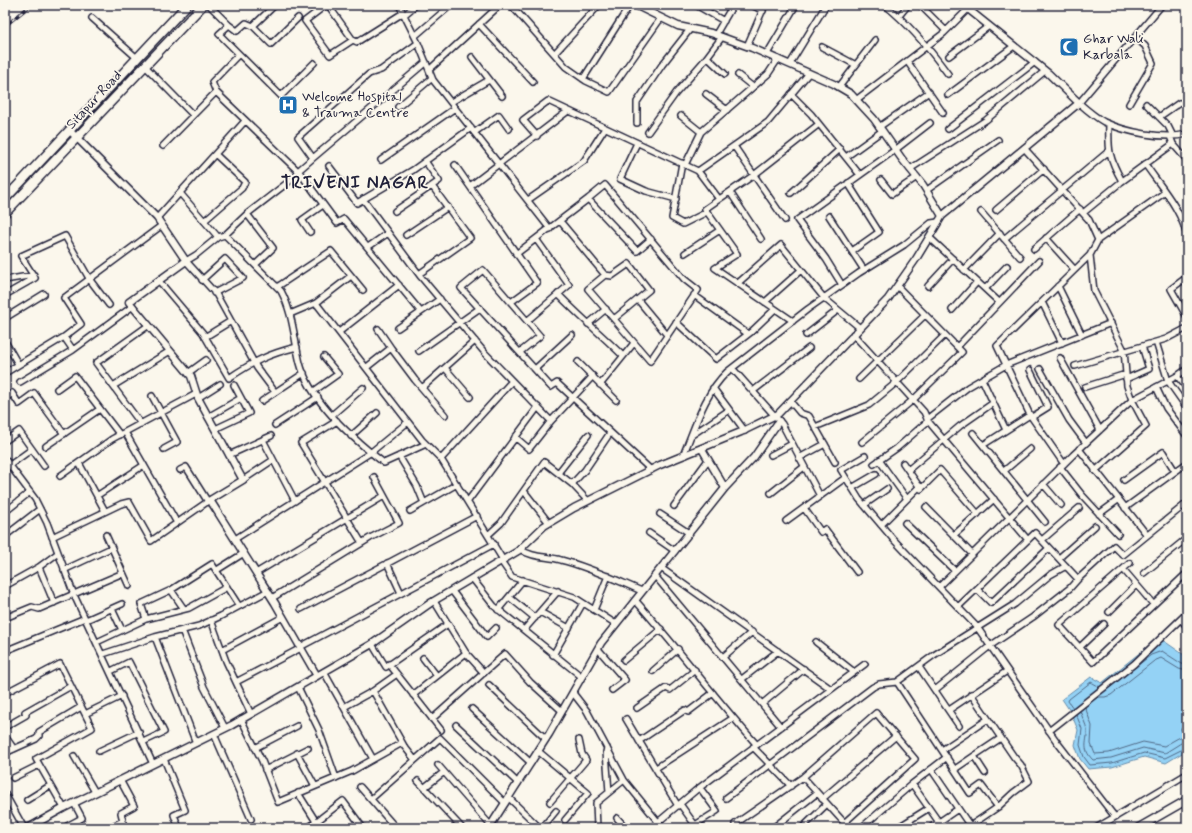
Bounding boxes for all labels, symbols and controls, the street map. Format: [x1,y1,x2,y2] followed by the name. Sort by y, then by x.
[1083,30,1144,64] place label: Ghar Wali Karbala
[1058,36,1080,58] mosque icon: Ghar Wali Karbala
[62,67,126,133] street label: Sitapur Road
[302,88,409,122] place label: Welcome Hospital & Trauma Centre
[277,94,299,116] hospital icon: Welcome Hospital & Trauma Centre
[281,171,429,195] district label: TRIVENI NAGAR

